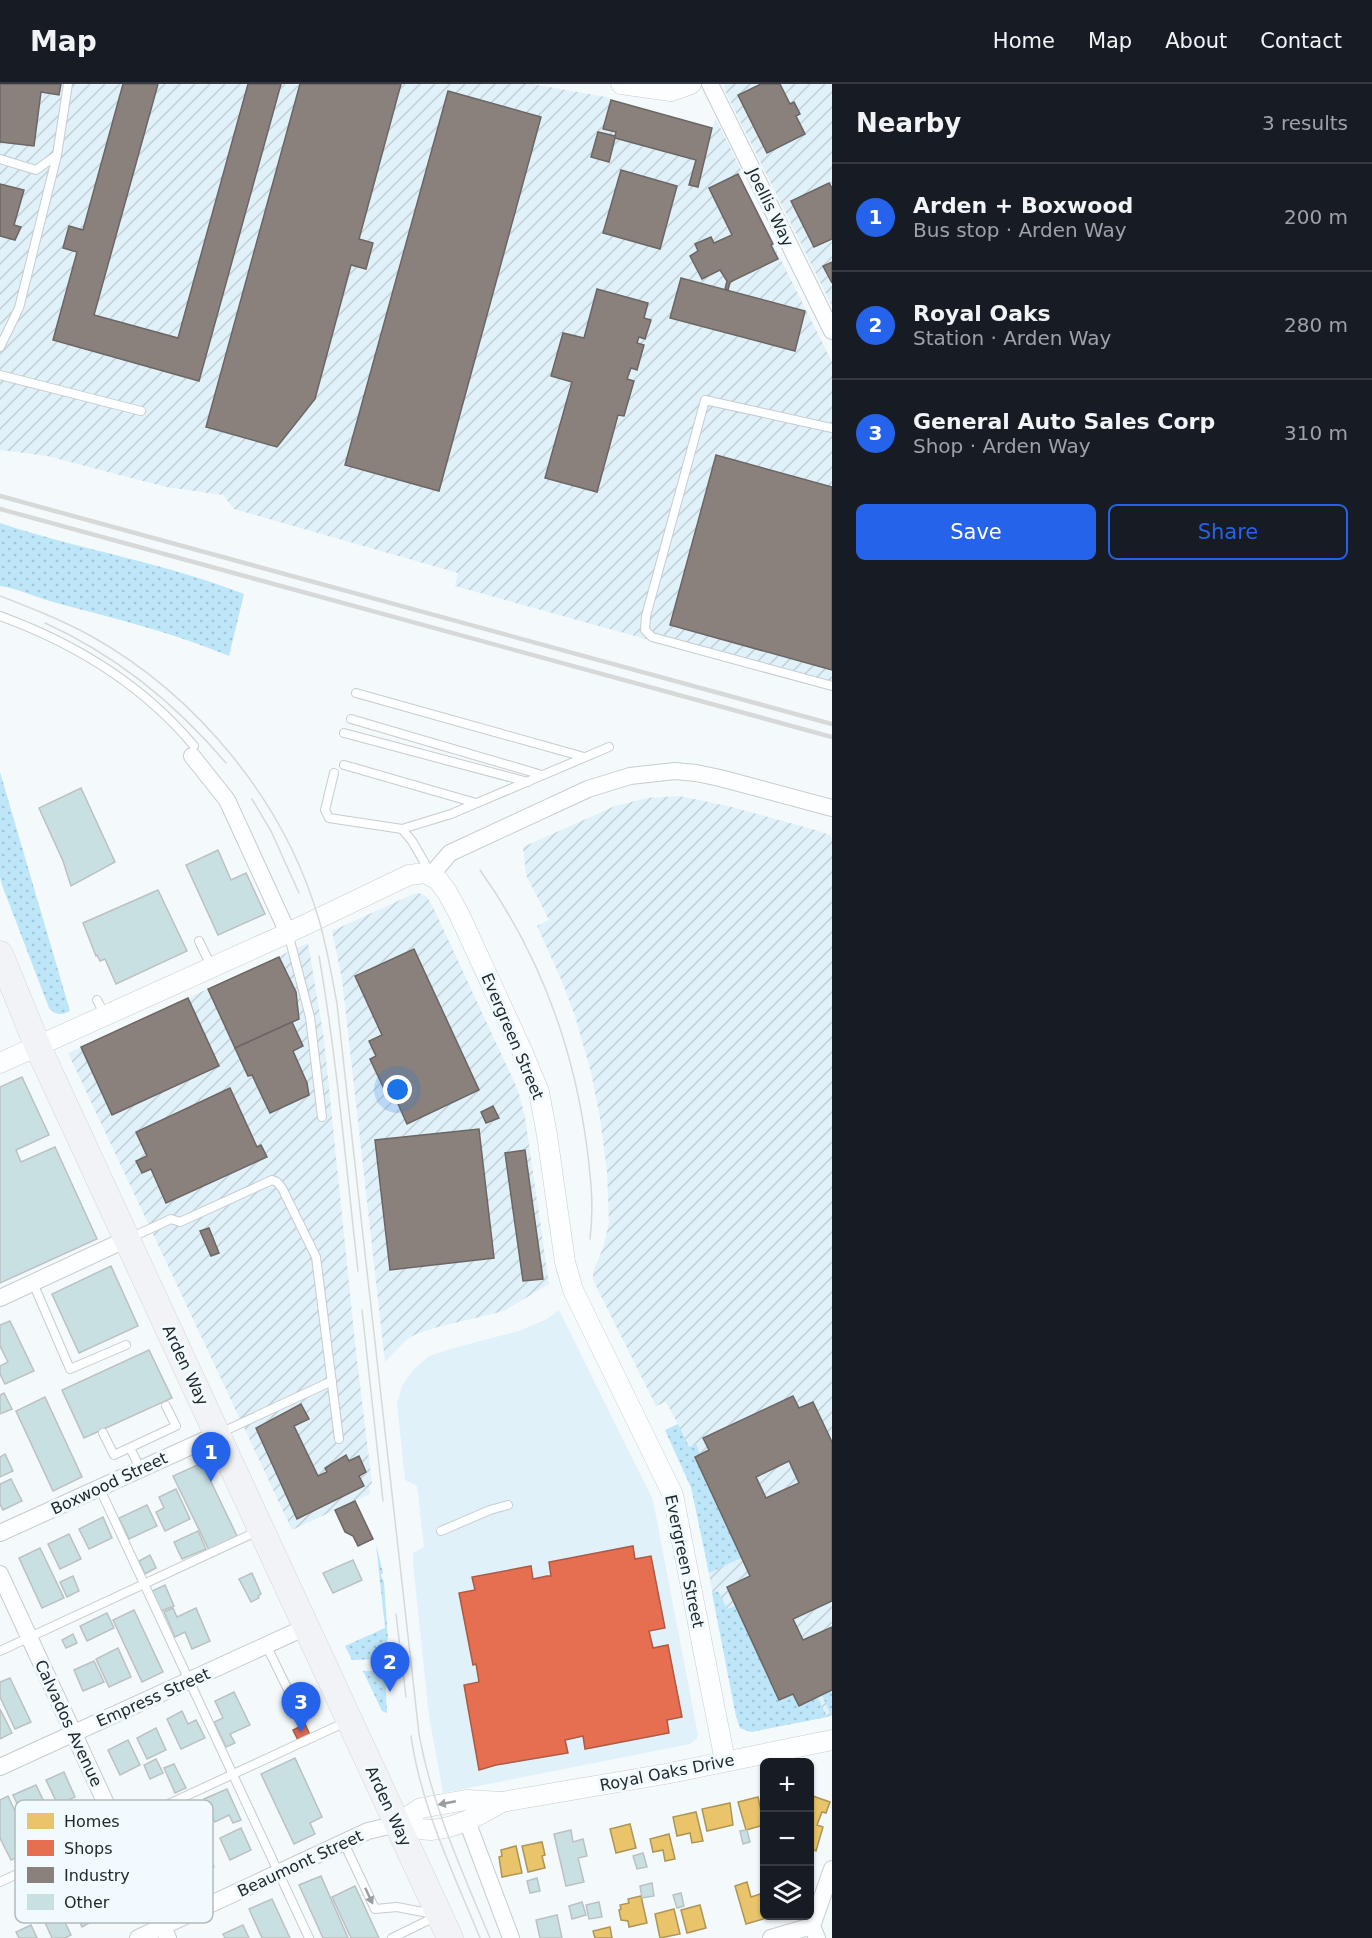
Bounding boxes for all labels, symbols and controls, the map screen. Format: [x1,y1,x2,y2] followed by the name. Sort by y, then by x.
[30,25,97,58] text: Map
[993,29,1055,53] text: Home
[1088,29,1132,53] text: Map
[1165,29,1227,53] text: About
[1260,29,1342,53] text: Contact
[856,108,961,138] text: Nearby
[1262,111,1348,135] text: 3 results
[743,164,798,250] street label: Joellis Way
[913,193,1133,218] text: Arden + Boxwood
[869,205,882,229] text: 1
[1284,205,1348,229] text: 200 m
[913,218,1127,242] text: Bus stop · Arden Way
[913,301,1051,326] text: Royal Oaks
[869,313,882,337] text: 2
[1284,313,1348,337] text: 280 m
[913,326,1111,350] text: Station · Arden Way
[913,409,1215,434] text: General Auto Sales Corp
[869,421,882,445] text: 3
[1284,421,1348,445] text: 310 m
[913,434,1091,458] text: Shop · Arden Way
[856,504,1096,560] button: Save
[1108,504,1348,560] button: Share
[477,970,548,1102] street label: Evergreen Street
[383,1075,412,1104] your location
[159,1322,212,1408] street label: Arden Way
[192,1432,230,1482] pin: 1
[48,1448,170,1519] street label: Boxwood Street
[661,1493,708,1629] street label: Evergreen Street
[370,1642,410,1692] pin: 2
[31,1657,106,1790] street label: Calvados Avenue
[93,1664,213,1731] street label: Empress Street
[282,1682,320,1732] pin: 3
[598,1750,736,1795] street label: Royal Oaks Drive
[760,1758,814,1920] map controls
[760,1758,814,1812] button: +
[362,1763,415,1849] street label: Arden Way
[438,1799,457,1808] one-way arrow
[15,1800,213,1923] legend
[64,1812,120,1831] text: Homes
[760,1812,814,1866] button: −
[234,1826,366,1901] street label: Beaumont Street
[64,1839,113,1858] text: Shops
[64,1866,130,1885] text: Industry
[760,1866,814,1920] button: layers
[364,1887,373,1904] one-way arrow
[64,1893,110,1912] text: Other

